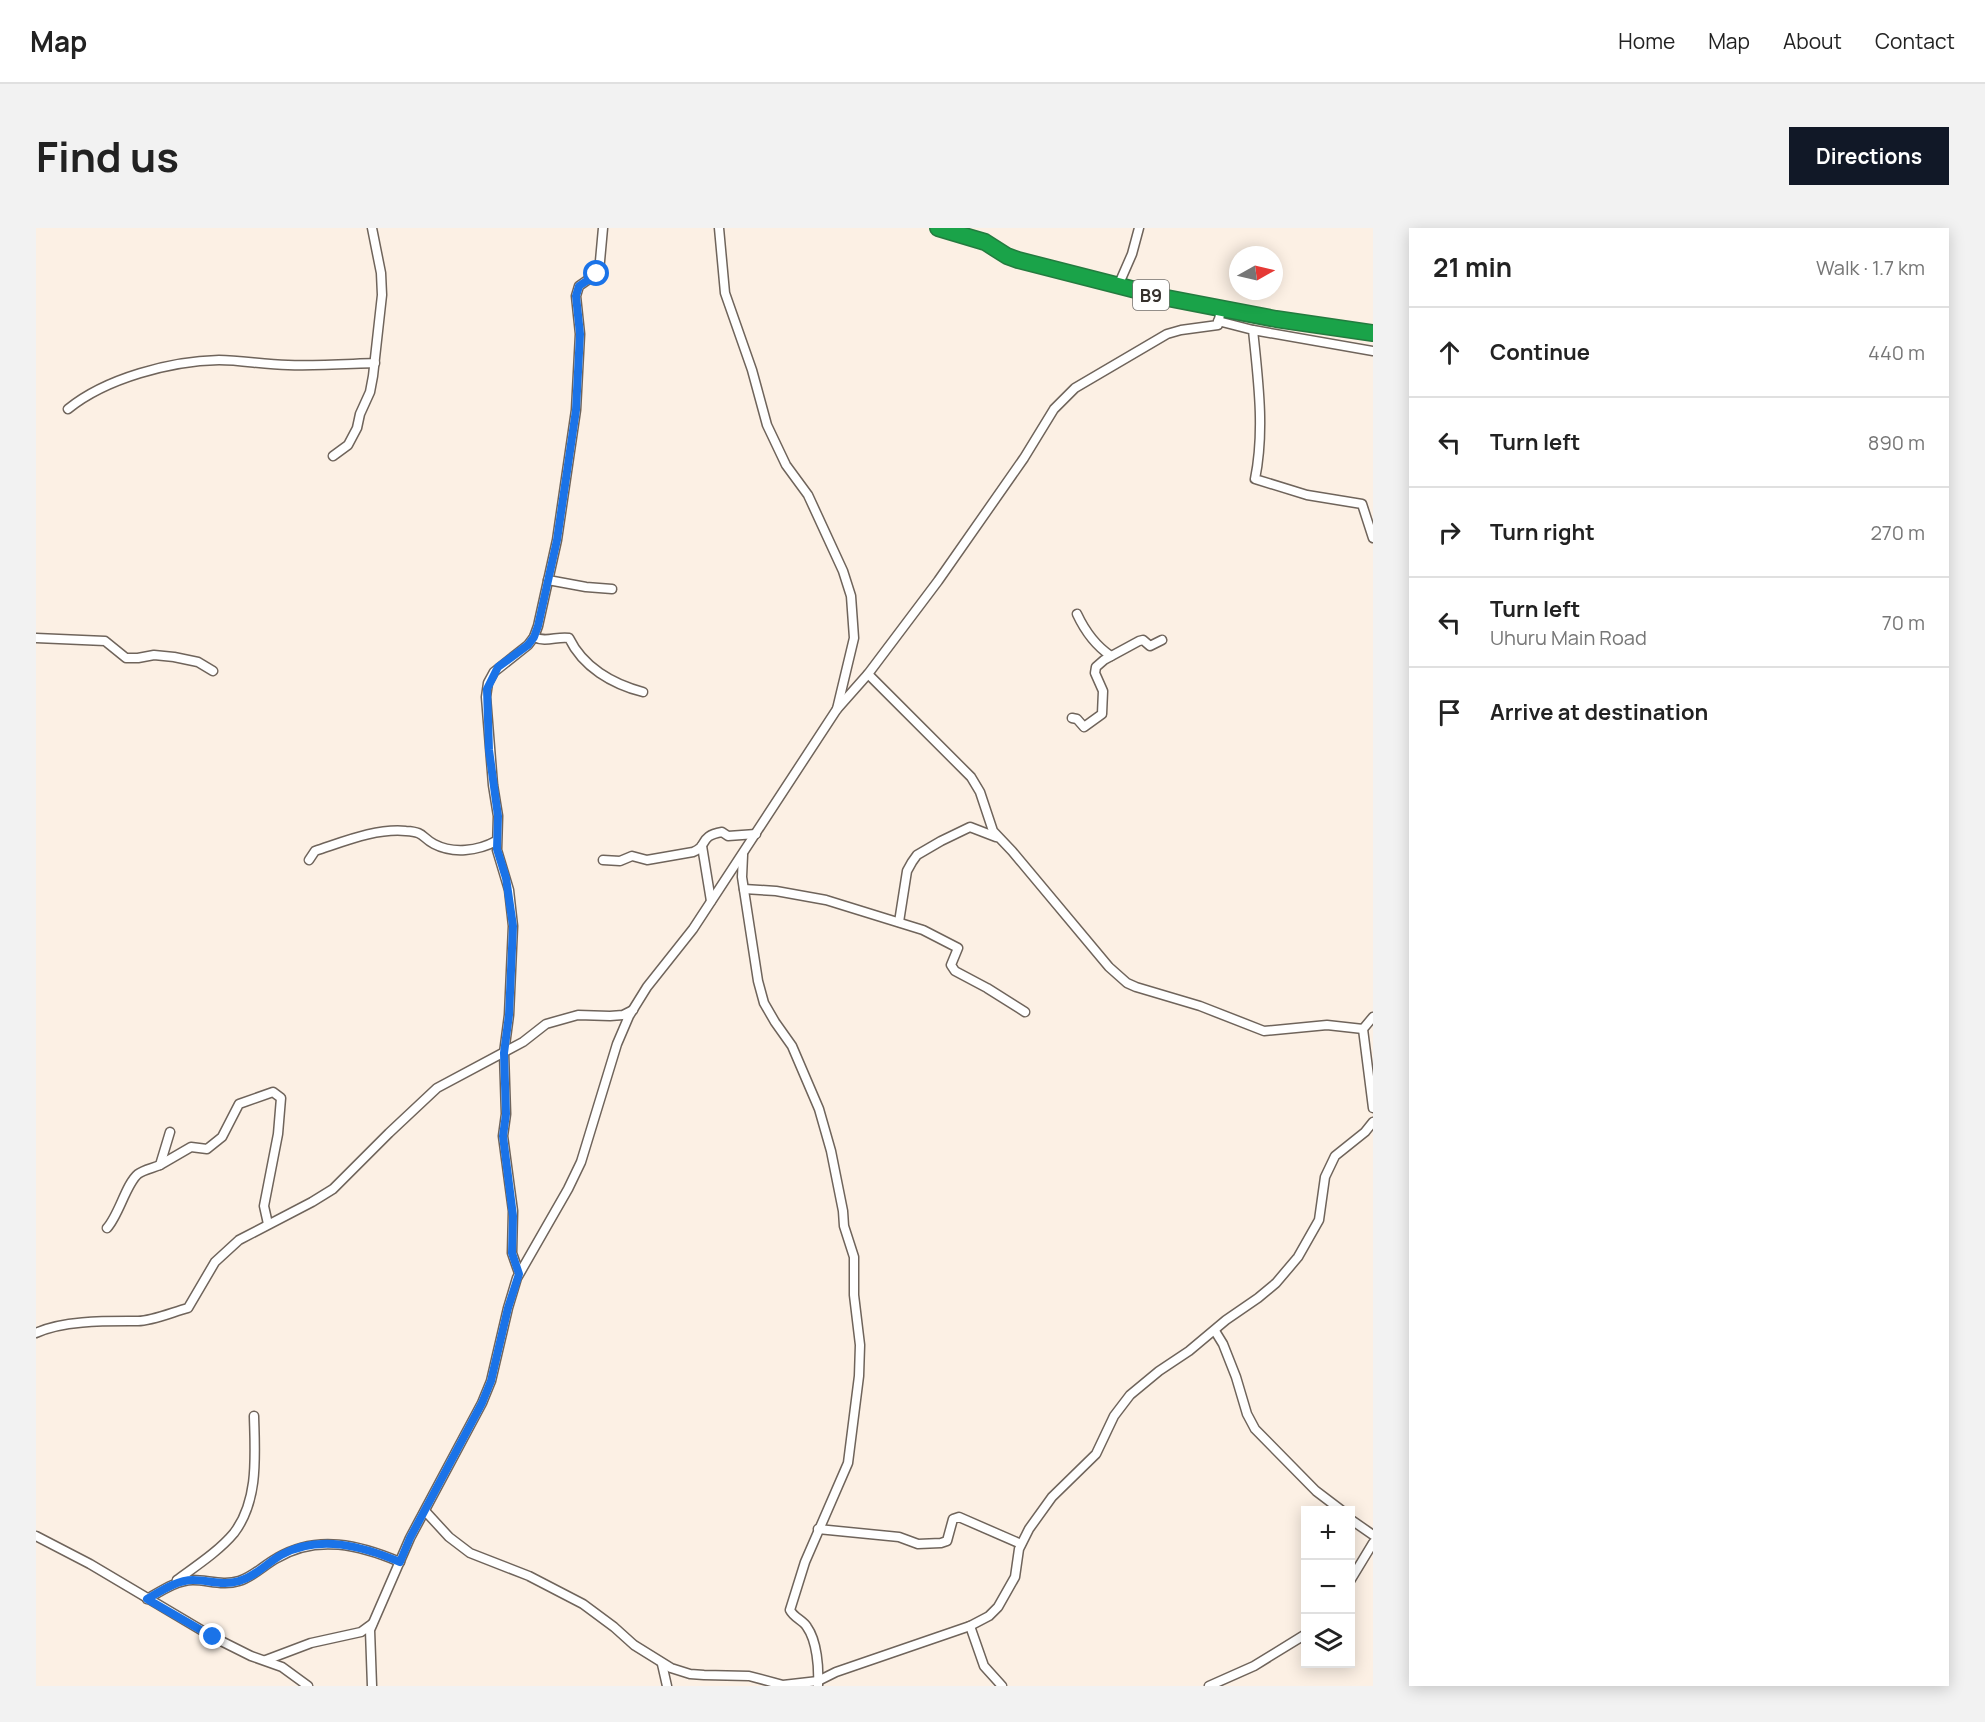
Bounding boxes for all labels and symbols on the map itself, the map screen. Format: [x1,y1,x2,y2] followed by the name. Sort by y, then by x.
[1229,246,1283,300] north arrow
[583,260,609,286] route start
[1133,280,1169,310] road number: B9
[199,1623,225,1649] route end

